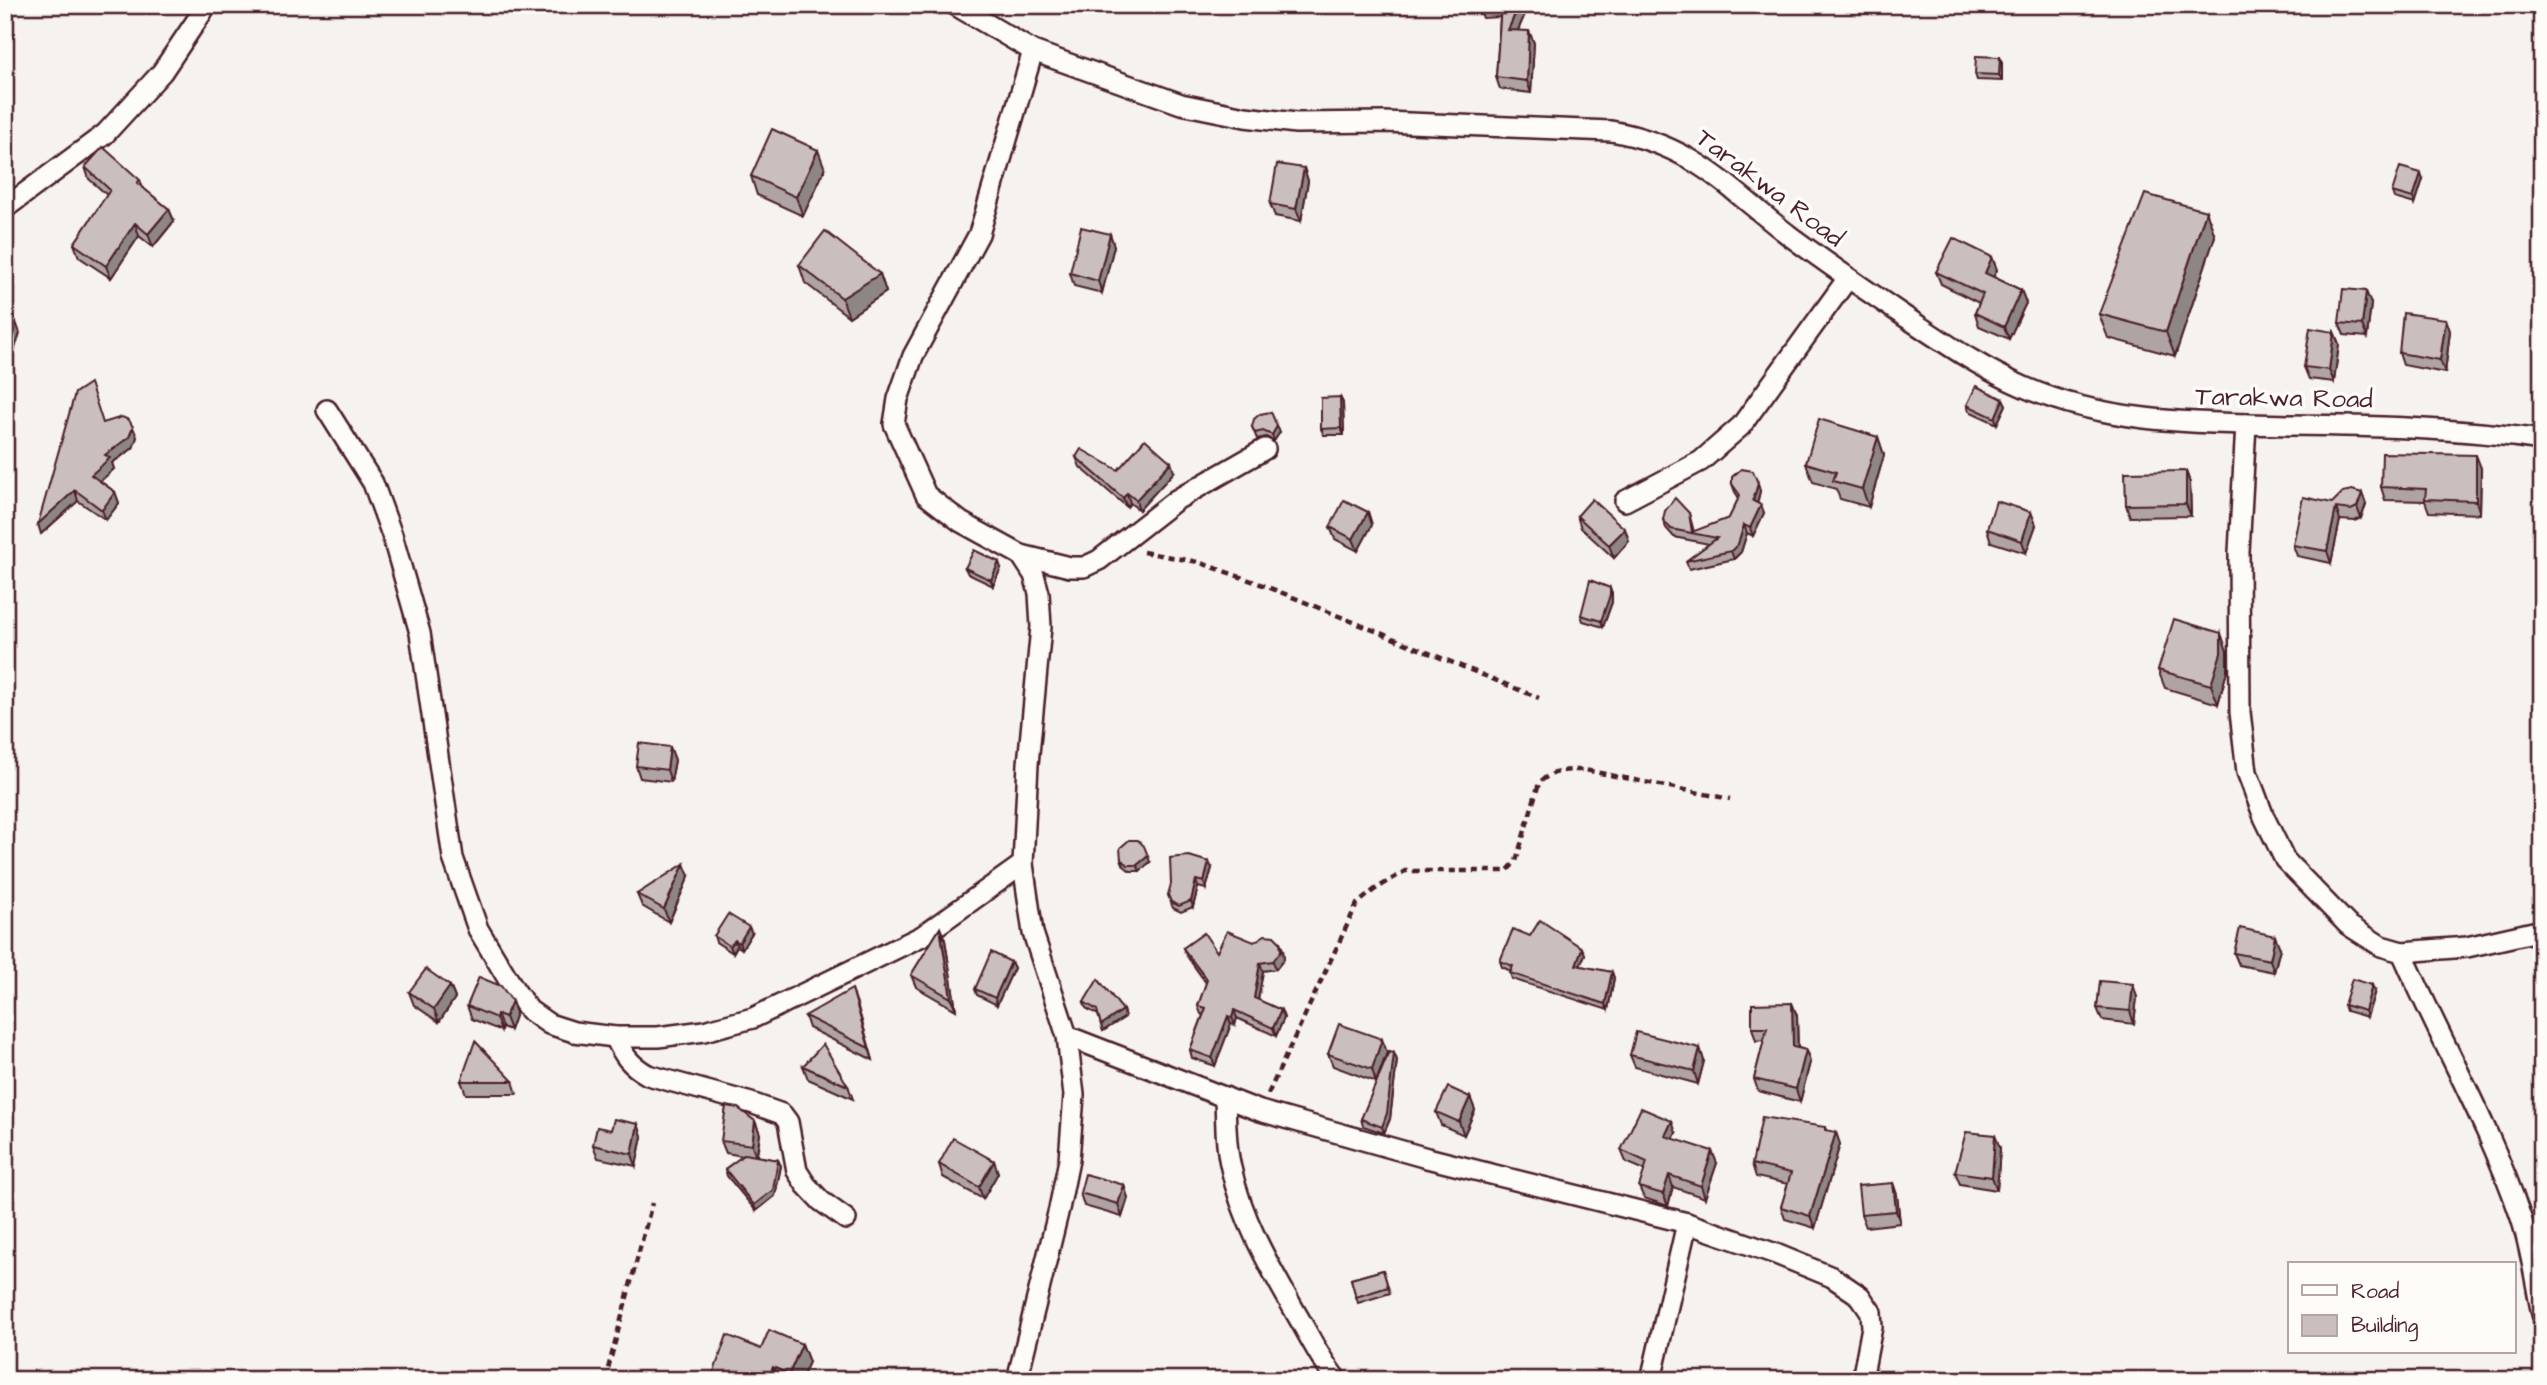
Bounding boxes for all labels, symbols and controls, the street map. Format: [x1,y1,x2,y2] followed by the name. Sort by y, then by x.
[1688,120,1852,256] street label: Tarakwa Road
[2195,378,2373,418] street label: Tarakwa Road
[2288,1262,2516,1354] legend
[2351,1277,2399,1306] text: Road
[2351,1311,2419,1342] text: Building

